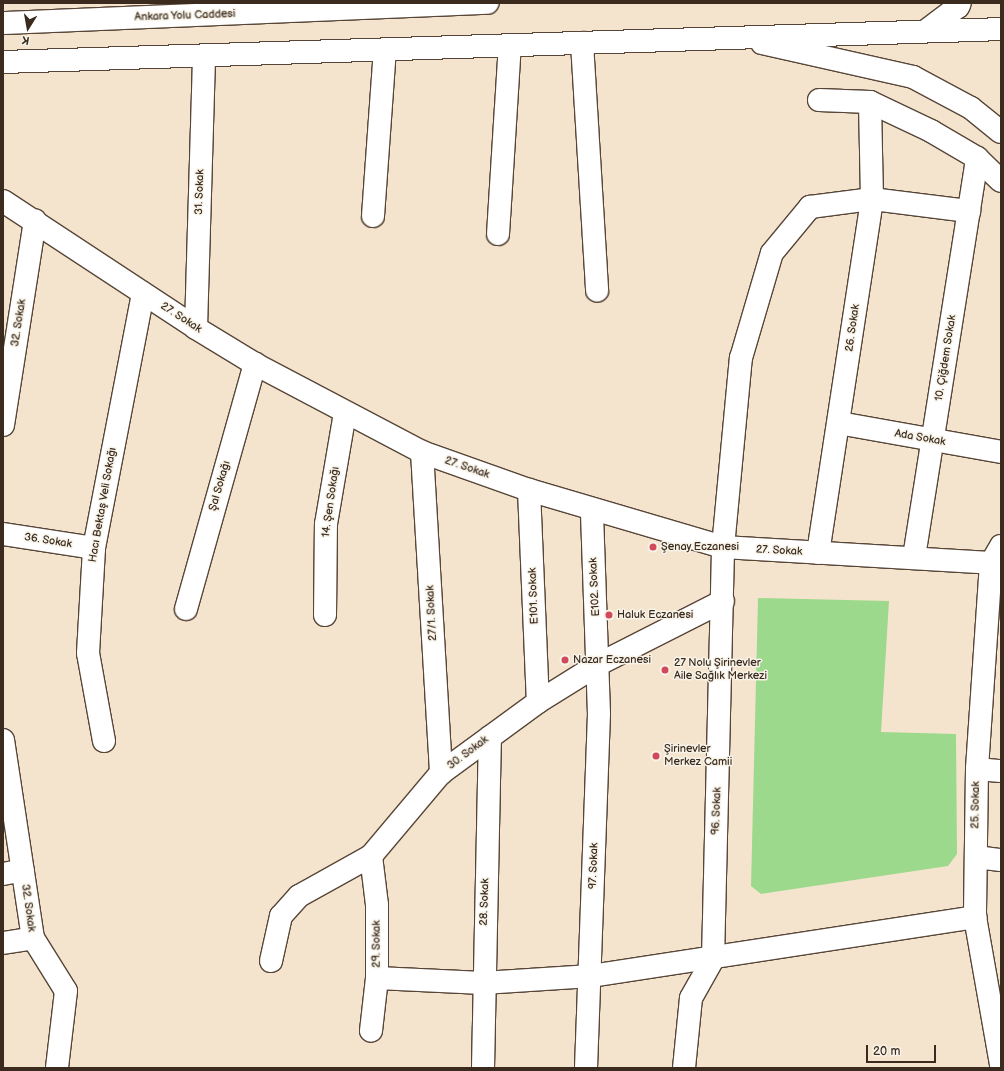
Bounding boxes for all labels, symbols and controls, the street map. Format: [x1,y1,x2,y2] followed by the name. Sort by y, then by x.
[8,8,48,48] north arrow
[134,8,236,24] street label: Ankara Yolu Caddesi
[21,33,31,47] text: K
[193,169,207,215] street label: 31. Sokak
[9,298,29,348] street label: 32. Sokak
[158,300,204,336] street label: 27. Sokak
[843,303,863,353] street label: 26. Sokak
[933,314,959,402] street label: 10. Çiğdem Sokak
[893,427,947,449] street label: Ada Sokak
[86,446,120,564] street label: Hacı Bektaş Veli Sokağı
[443,454,491,482] street label: 27. Sokak
[207,459,233,513] street label: Şal Sokağı
[319,466,343,538] street label: 14. Şen Sokağı
[23,531,73,551] street label: 36. Sokak
[661,540,740,554] place label: Şenay Eczanesi
[648,542,658,552] marker: Şenay Eczanesi
[755,543,803,559] street label: 27. Sokak
[587,557,603,617] street label: E102. Sokak
[526,567,542,625] street label: E101. Sokak
[424,585,440,641] street label: 27/1. Sokak
[617,608,693,622] place label: Haluk Eczanesi
[604,610,614,620] marker: Haluk Eczanesi
[573,653,651,667] place label: Nazar Eczanesi
[560,655,570,665] marker: Nazar Eczanesi
[674,657,767,683] place label: 27 Nolu Şirinevler Aile Sağlık Merkezi
[659,664,671,676] marker: 27 Nolu Şirinevler Aile Sağlık Merkezi
[445,733,491,773] street label: 30. Sokak
[664,743,732,769] place label: Şirinevler Merkez Camii
[651,751,661,761] marker: Şirinevler Merkez Camii
[969,781,983,829] street label: 25. Sokak
[710,787,724,835] street label: 96. Sokak
[587,842,601,890] street label: 97. Sokak
[478,878,492,926] street label: 28. Sokak
[18,883,38,933] street label: 32. Sokak
[370,920,384,968] street label: 29. Sokak
[868,1037,938,1063] scale bar
[873,1044,900,1059] text: 20 m

